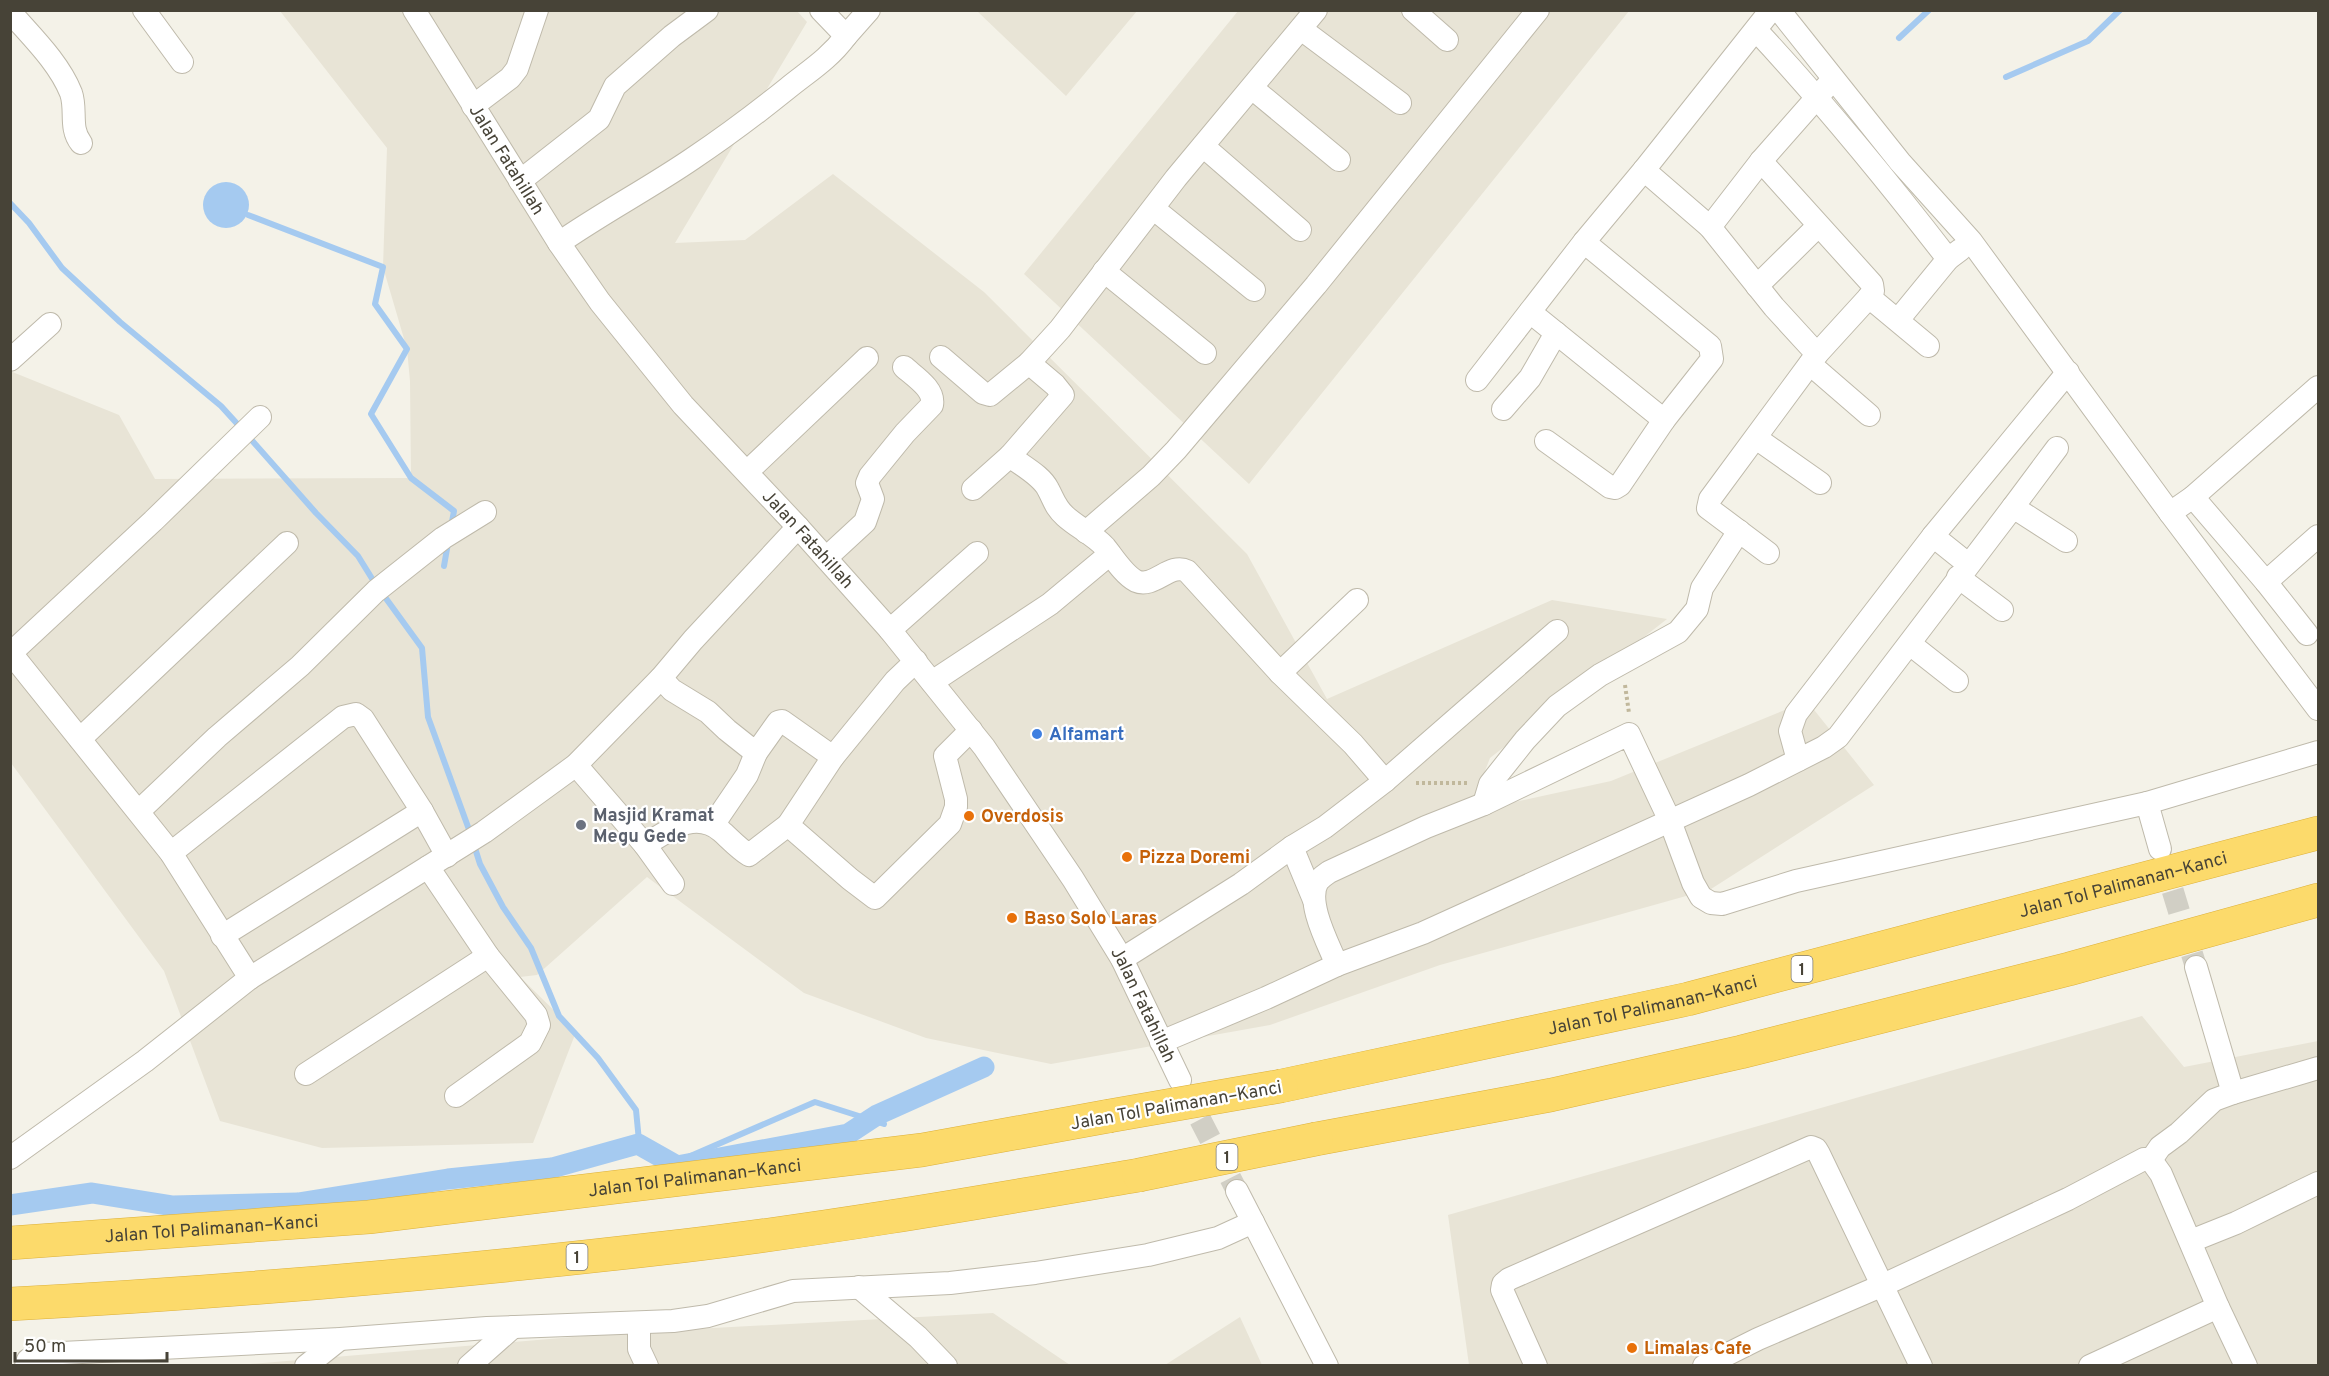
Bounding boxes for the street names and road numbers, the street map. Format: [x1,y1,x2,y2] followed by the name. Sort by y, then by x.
[463,101,549,220] street label: Jalan Fatahillah
[756,486,858,594] street label: Jalan Fatahillah
[2017,847,2230,924] street label: Jalan Tol Palimanan–Kanci
[1104,943,1180,1067] street label: Jalan Fatahillah
[1792,956,1812,982] road number: 1
[1546,971,1760,1042] street label: Jalan Tol Palimanan–Kanci
[1069,1077,1284,1136] street label: Jalan Tol Palimanan–Kanci
[1216,1144,1238,1170] road number: 1
[587,1155,803,1203] street label: Jalan Tol Palimanan–Kanci
[104,1211,319,1249] street label: Jalan Tol Palimanan–Kanci
[566,1244,588,1270] road number: 1

